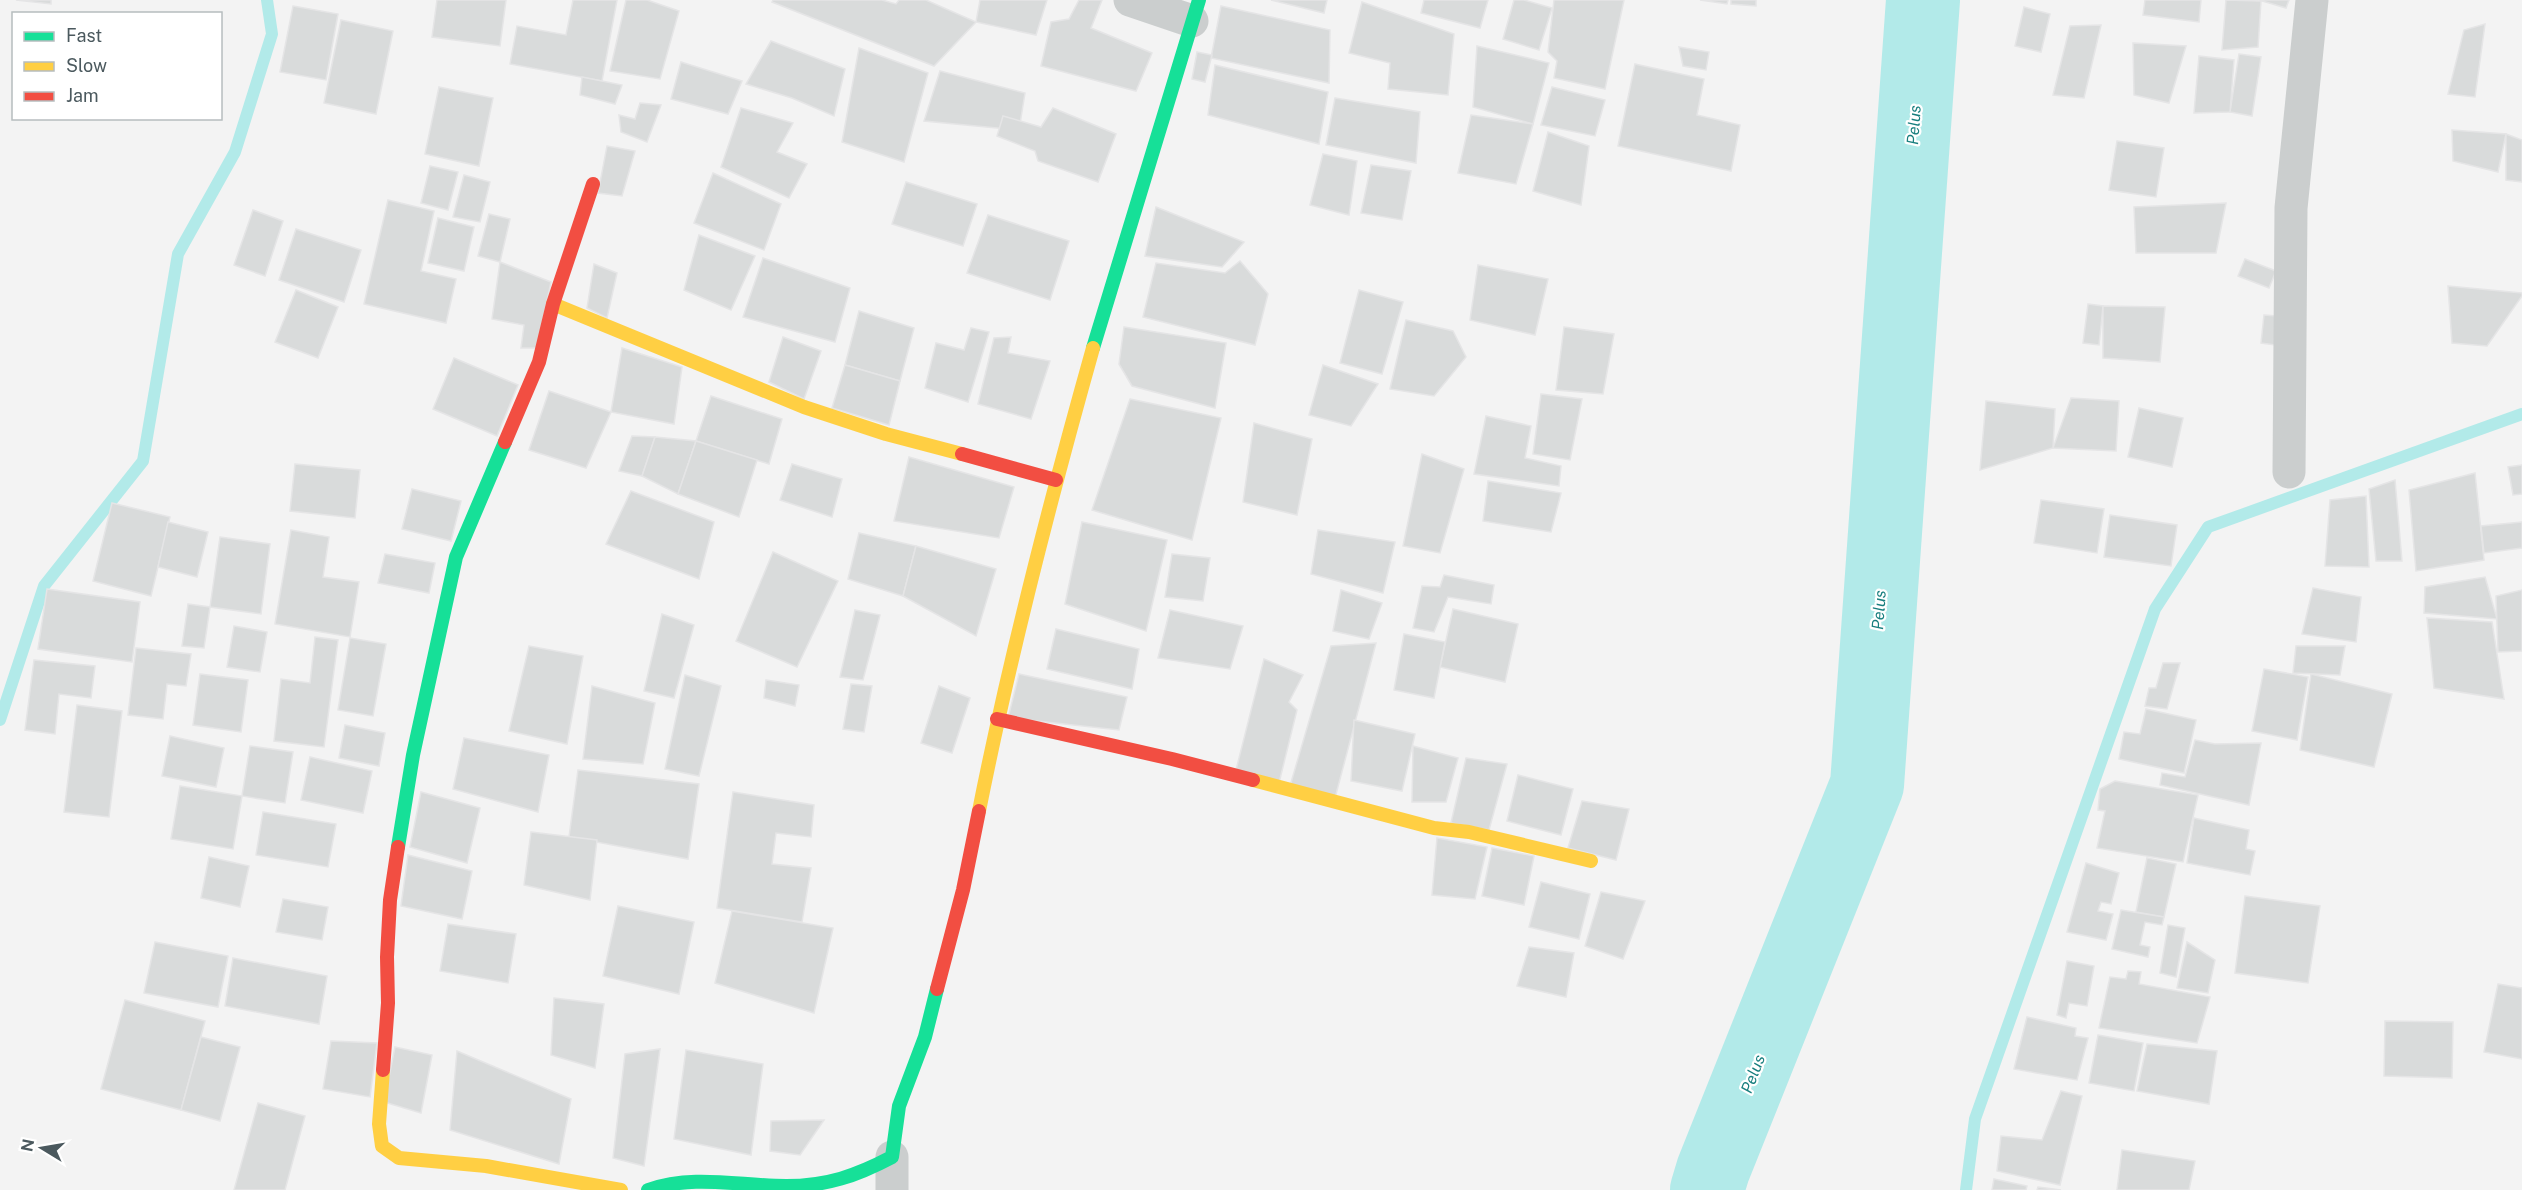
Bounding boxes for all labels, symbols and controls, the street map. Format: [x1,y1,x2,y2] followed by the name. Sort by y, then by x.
[12,12,222,120] legend
[66,25,102,46] text: Fast
[66,55,107,76] text: Slow
[66,85,99,106] text: Jam
[1903,104,1925,145] water label: Pelus
[1868,589,1890,630] water label: Pelus
[1737,1052,1769,1096] water label: Pelus
[12,1118,72,1178] north arrow
[17,1137,38,1153] text: N

